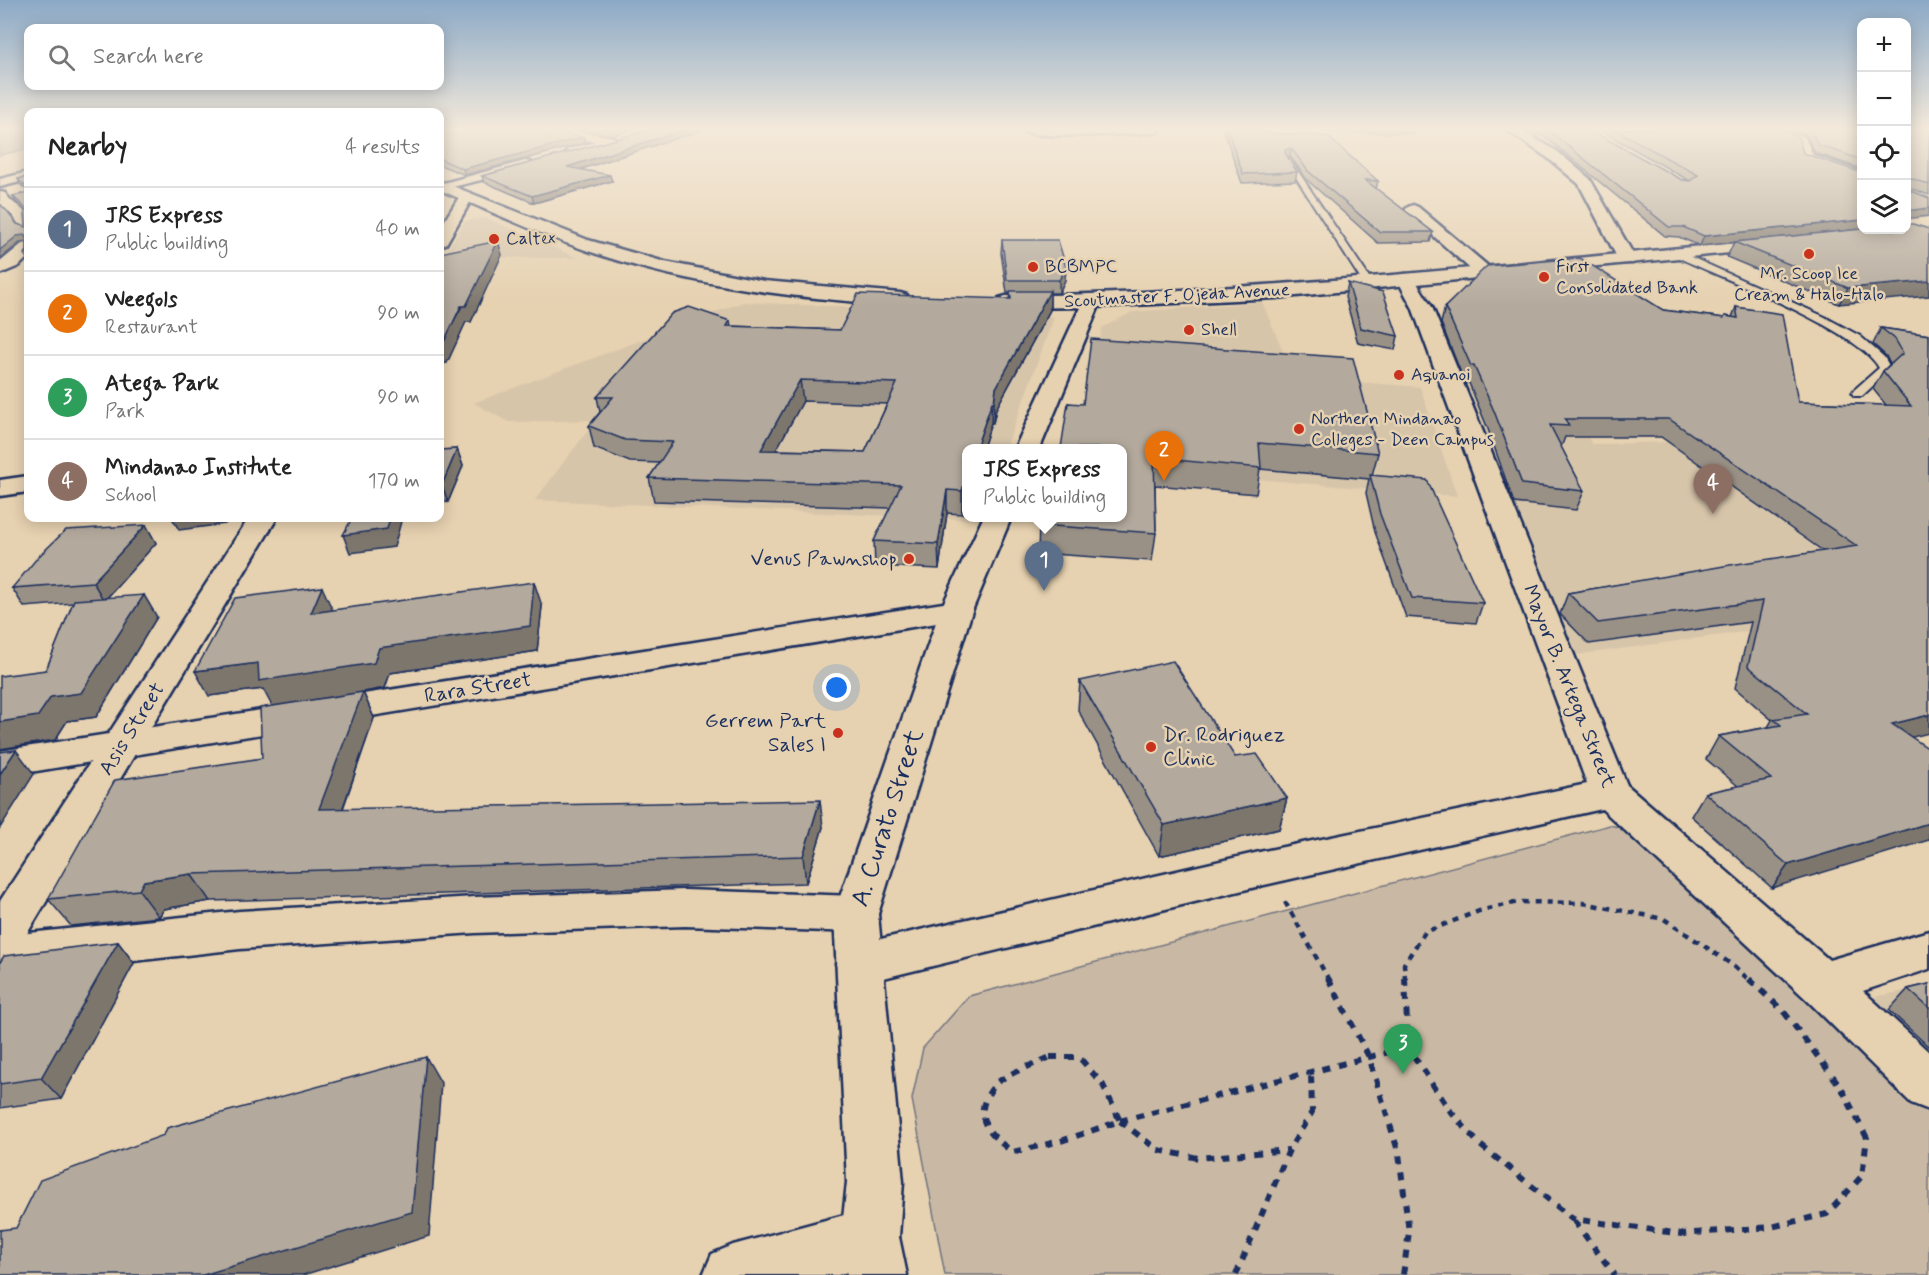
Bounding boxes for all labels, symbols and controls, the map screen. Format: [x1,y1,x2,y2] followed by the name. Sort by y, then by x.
[1857,18,1911,234] map controls
[1857,18,1911,72] button: +
[24,24,444,90] search box
[45,41,78,74] icon: search
[93,43,204,71] text: Search here
[1857,72,1911,126] button: −
[1857,126,1911,180] button: locate
[48,130,127,164] text: Nearby
[345,134,420,161] text: 4 results
[1857,180,1911,234] button: layers
[105,202,223,230] text: JRS Express
[63,216,72,243] text: 1
[376,216,420,243] text: 40 m
[506,227,556,251] place label: Caltex
[105,230,228,257] text: Public building
[487,232,501,246] marker: Caltex
[1802,247,1816,261] marker: Mr. Scoop Ice Cream & Halo-Halo
[1045,255,1117,279] place label: BCBMPC
[1556,255,1698,300] place label: First Consolidated Bank
[1026,260,1040,274] marker: BCBMPC
[1734,262,1884,307] place label: Mr. Scoop Ice Cream & Halo-Halo
[1537,270,1551,284] marker: First Consolidated Bank
[1064,278,1290,314] street label: Scoutmaster F. Ojeda Avenue
[105,286,177,314] text: Weegols
[63,300,72,327] text: 2
[377,300,420,327] text: 90 m
[105,314,198,341] text: Restaurant
[1201,318,1237,342] place label: Shell
[1182,323,1196,337] marker: Shell
[1411,363,1470,387] place label: Aquanoi
[1392,368,1406,382] marker: Aquanoi
[105,370,219,398] text: Atega Park
[63,384,72,411] text: 3
[377,384,420,411] text: 90 m
[105,398,145,425] text: Park
[1311,407,1494,452] place label: Northern Mindanao Colleges - Deen Campus
[1292,422,1306,436] marker: Northern Mindanao Colleges - Deen Campus
[1144,432,1184,481] pin: 2
[962,444,1127,522] popup
[105,454,292,482] text: Mindanao Institute
[983,456,1101,484] text: JRS Express
[1694,464,1732,514] pin: 4
[62,468,73,495] text: 4
[368,468,420,495] text: 170 m
[105,482,157,509] text: School
[983,484,1106,511] text: Public building
[1024,542,1064,591] pin: 1
[751,545,897,573] place label: Venus Pawnshop
[902,552,916,566] marker: Venus Pawnshop
[1515,580,1623,793] street label: Mayor B. Artega Street
[422,666,534,710] street label: Rara Street
[822,673,851,702] your location
[92,677,172,781] street label: Asis Street
[705,707,827,759] place label: Gerrem Part Sales I
[1163,721,1285,773] place label: Dr. Rodriguez Clinic
[843,725,933,911] street label: A. Curato Street
[831,726,845,740] marker: Gerrem Part Sales I
[1144,740,1158,754] marker: Dr. Rodriguez Clinic
[1384,1024,1422,1074] pin: 3

